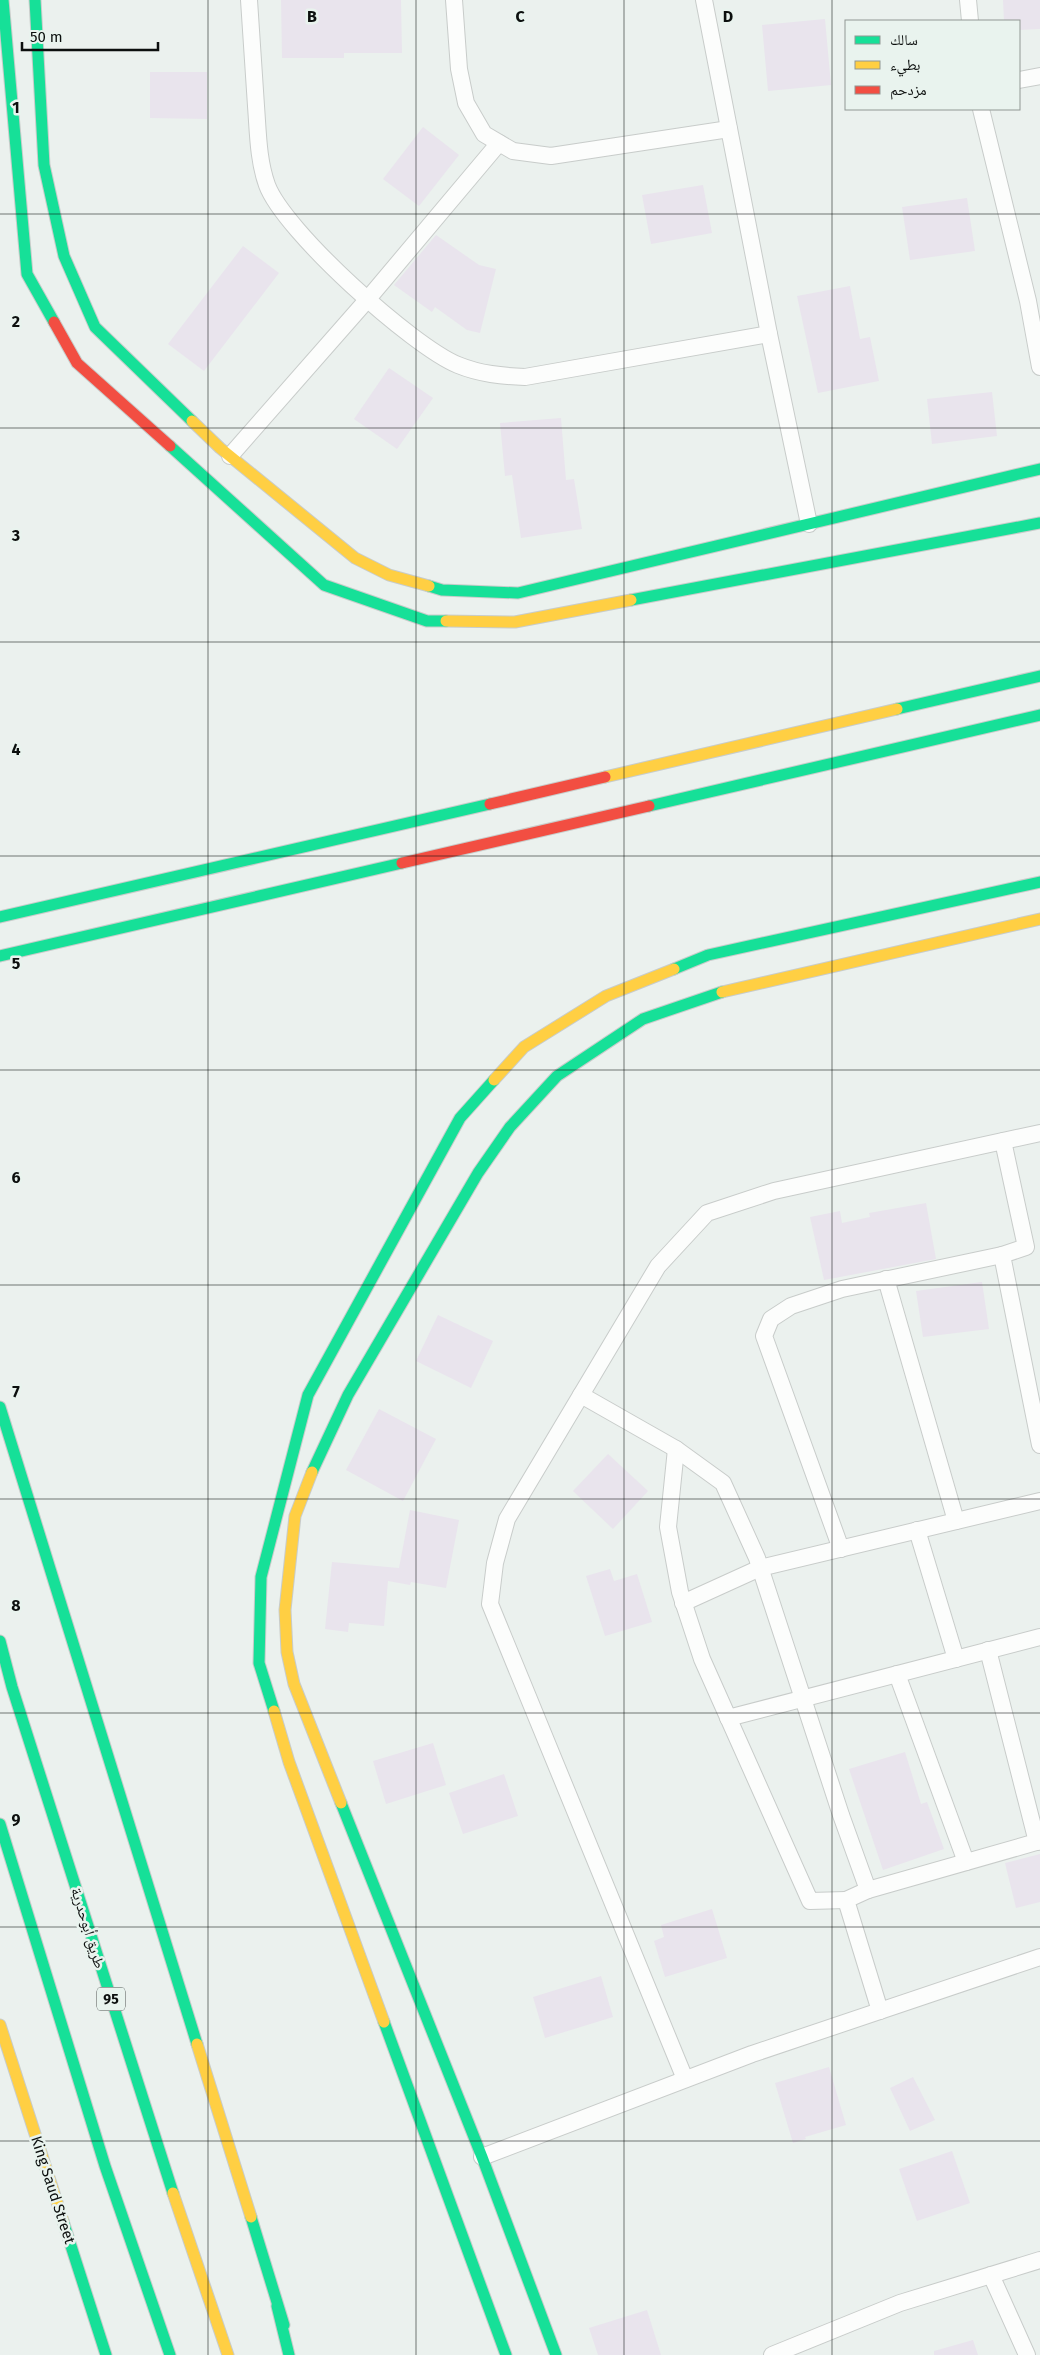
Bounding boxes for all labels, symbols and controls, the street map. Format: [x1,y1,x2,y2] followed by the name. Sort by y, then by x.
[307,7,317,26] text: B
[515,7,525,26] text: C
[723,7,733,26] text: D
[22,20,159,52] scale bar
[845,20,1020,110] legend
[30,28,63,46] text: 50 m
[890,31,918,49] text: سالك
[890,56,920,77] text: بطيء
[890,81,927,100] text: مزدحم
[12,98,20,117] text: 1
[12,312,20,331] text: 2
[11,526,20,545] text: 3
[11,740,21,759] text: 4
[12,954,21,973] text: 5
[11,1168,21,1187] text: 6
[12,1382,20,1401] text: 7
[11,1596,21,1615] text: 8
[12,1810,21,1829] text: 9
[66,1885,109,1971] street label: طريق أبوحدرية
[97,1988,125,2010] road number: 95
[27,2134,79,2247] street label: King Saud Street

